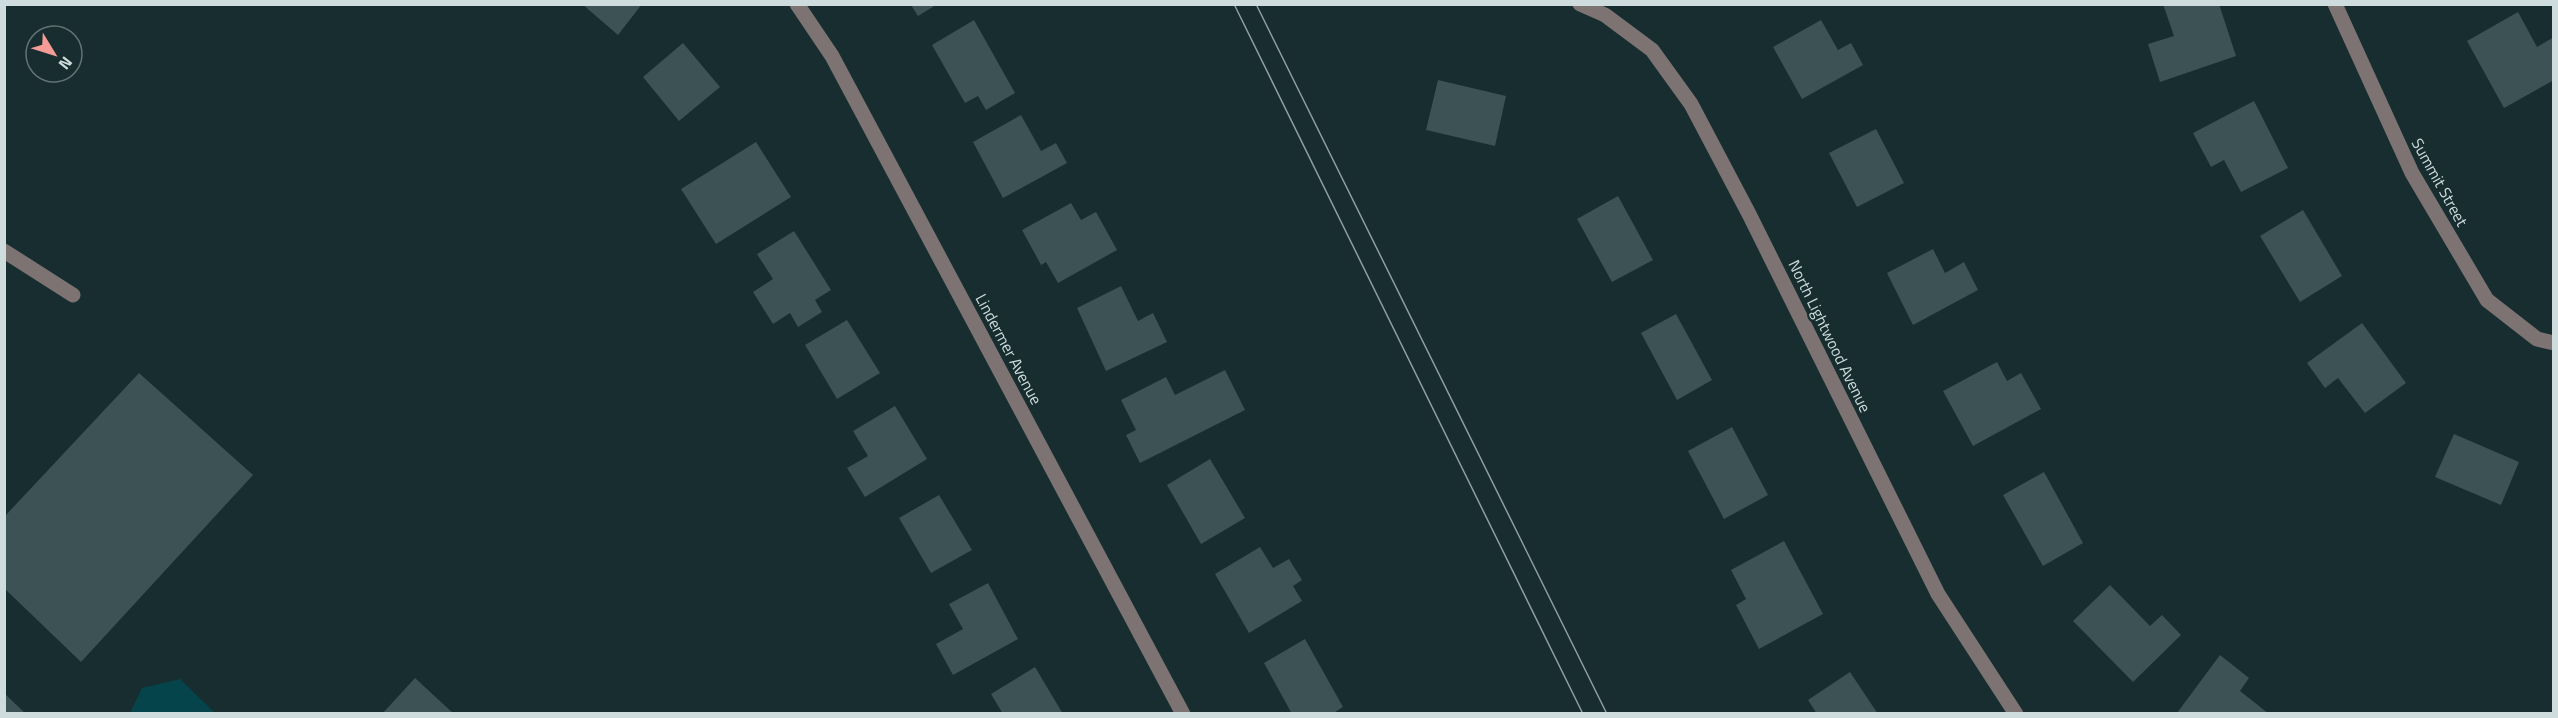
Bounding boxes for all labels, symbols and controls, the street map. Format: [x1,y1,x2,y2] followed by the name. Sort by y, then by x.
[24,24,84,84] north arrow
[53,51,79,75] text: N
[2406,133,2474,231] street label: Summit Street
[1783,256,1877,416] street label: North Lightwood Avenue
[970,289,1048,409] street label: Lindermer Avenue

